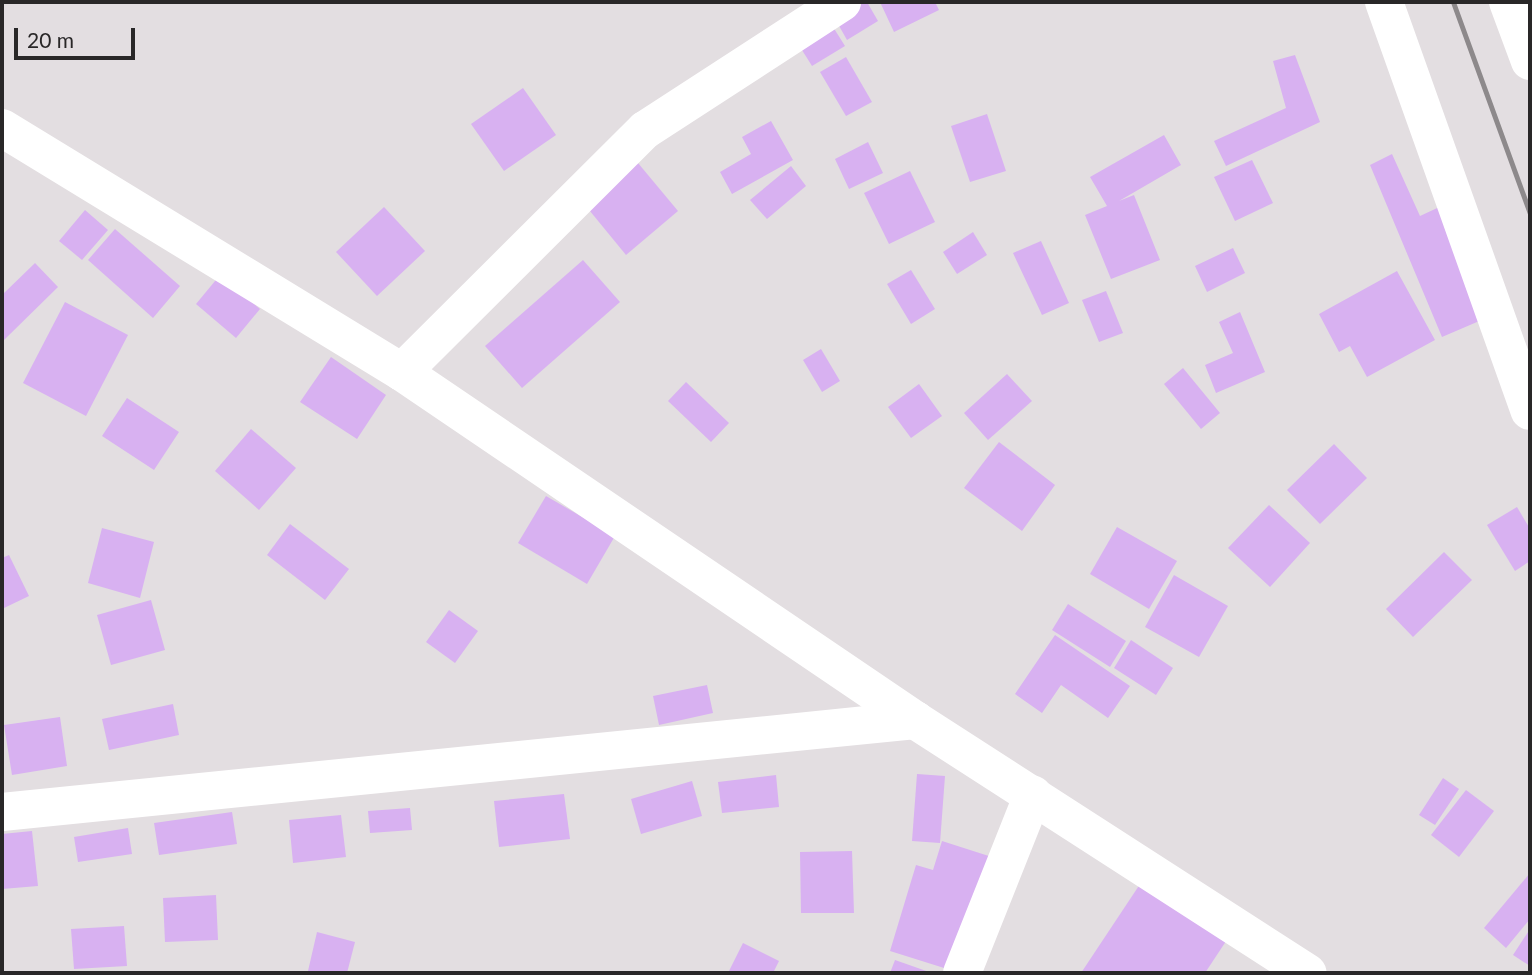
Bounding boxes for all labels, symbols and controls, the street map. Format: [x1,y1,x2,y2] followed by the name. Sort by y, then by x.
[18,14,138,58] scale bar
[27,27,74,52] text: 20 m

